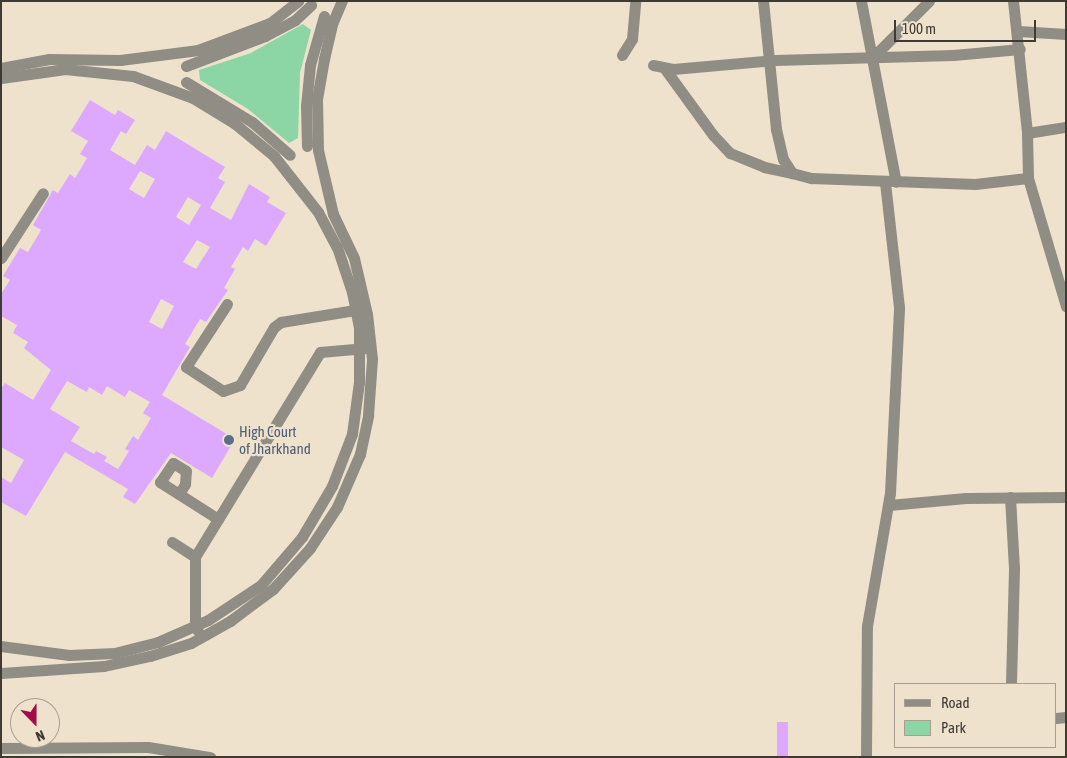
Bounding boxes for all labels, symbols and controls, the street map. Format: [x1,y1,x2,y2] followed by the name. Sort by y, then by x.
[897,10,1040,42] scale bar
[902,20,936,37] text: 100 m
[239,422,311,457] place label: High Court of Jharkhand
[223,434,235,446] marker: High Court of Jharkhand
[894,683,1057,748] legend
[941,694,970,711] text: Road
[10,698,60,748] north arrow
[941,719,966,736] text: Park
[33,727,47,745] text: N

